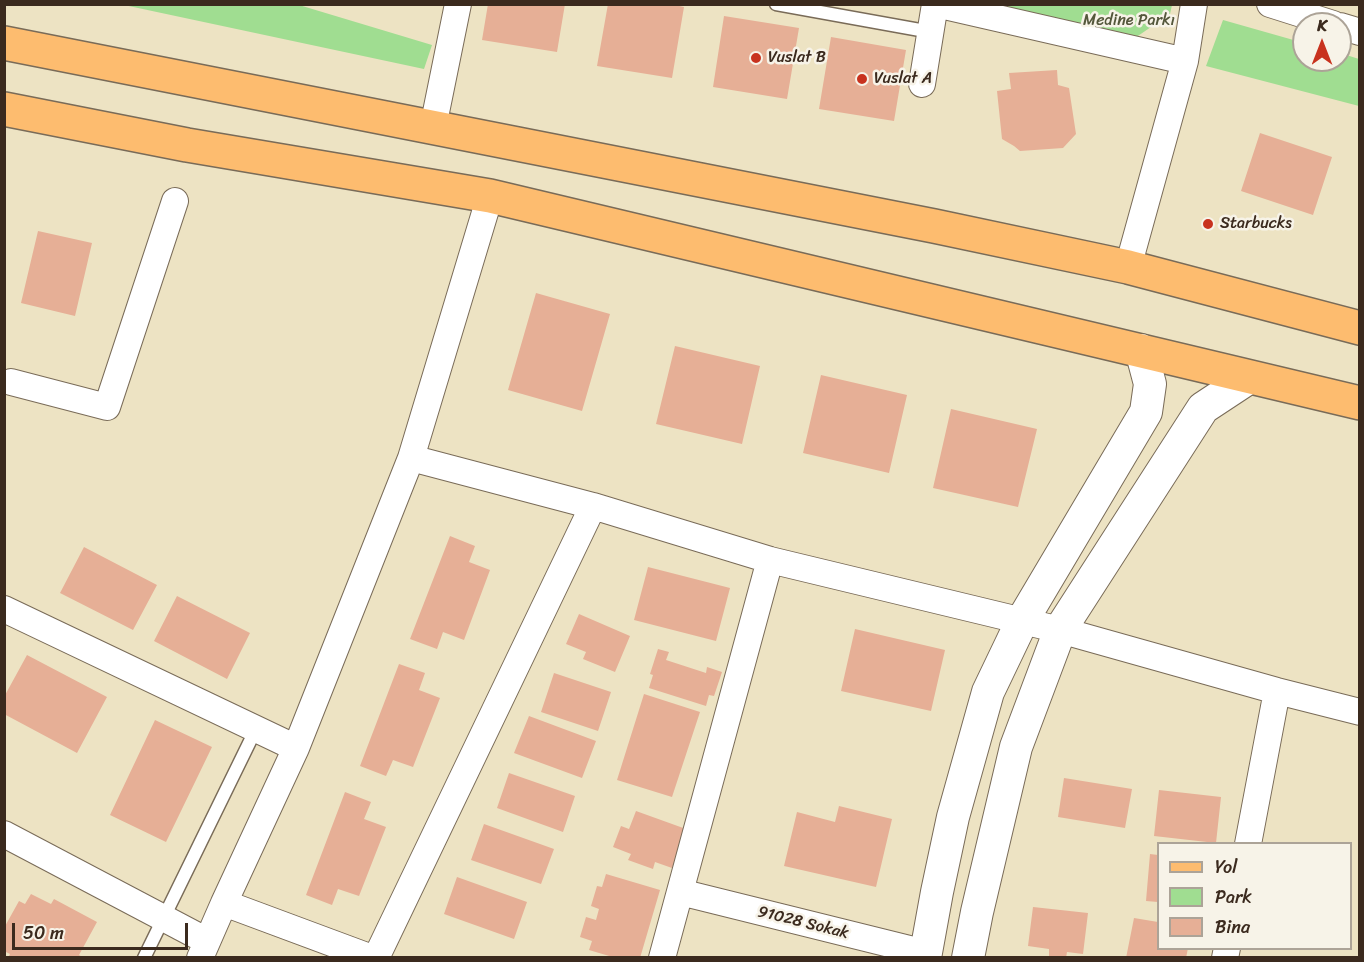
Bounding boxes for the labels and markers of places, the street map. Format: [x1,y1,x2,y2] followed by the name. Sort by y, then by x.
[768,48,826,68] place label: Vuslat B
[749,51,763,65] marker: Vuslat B
[874,69,932,89] place label: Vuslat A
[855,72,869,86] marker: Vuslat A
[1220,214,1292,234] place label: Starbucks
[1201,217,1215,231] marker: Starbucks

